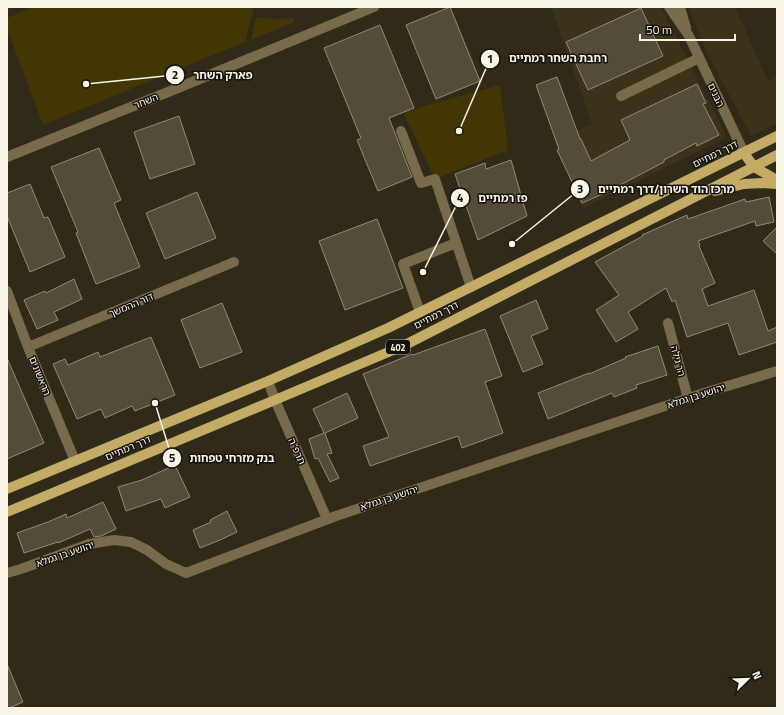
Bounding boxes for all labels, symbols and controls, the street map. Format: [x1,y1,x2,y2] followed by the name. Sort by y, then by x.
[640,16,735,42] scale bar
[646,20,672,39] text: 50 m
[480,47,615,70] callout: רחבת השחר רמתיים
[487,49,493,68] text: 1
[509,50,607,66] text: רחבת השחר רמתיים
[165,64,260,87] callout: פארק השחר
[172,65,178,84] text: 2
[193,67,253,83] text: פארק השחר
[704,80,728,110] street label: הבנים
[131,89,161,113] street label: השחר
[690,136,741,171] street label: דרך רמתיים
[570,178,742,201] callout: מרכז הוד השרון/דרך רמתיים
[577,179,583,198] text: 3
[598,181,734,197] text: מרכז הוד השרון/דרך רמתיים
[450,186,535,209] callout: פז רמתיים
[457,188,464,207] text: 4
[478,190,528,206] text: פז רמתיים
[106,289,156,321] street label: דור ההמשך
[411,297,462,333] street label: דרך רמתיים
[386,340,410,354] road number: 402
[667,344,689,378] street label: הר גילה
[25,354,55,398] street label: הראשונים
[665,380,727,412] street label: יהושע בן גמלא
[103,431,154,464] street label: דרך רמתיים
[284,435,310,467] street label: תרפ"ה
[162,447,283,470] callout: בנק מזרחי טפחות
[169,448,176,467] text: 5
[189,450,275,466] text: בנק מזרחי טפחות
[358,482,420,514] street label: יהושע בן גמלא
[34,537,96,571] street label: יהושע בן גמלא
[728,659,768,699] north arrow
[748,668,766,682] text: N

